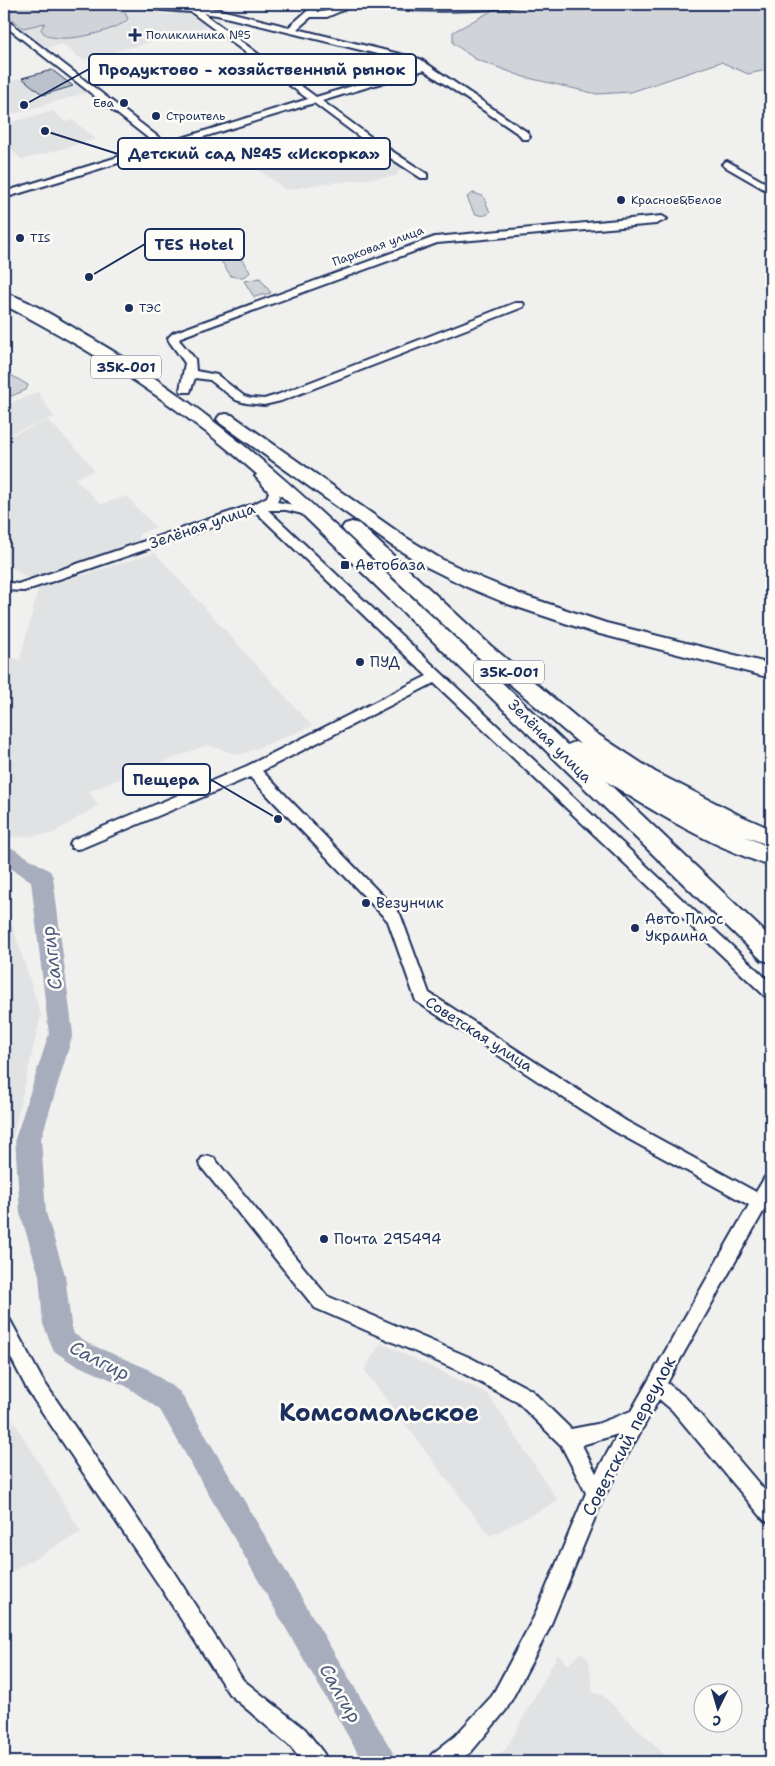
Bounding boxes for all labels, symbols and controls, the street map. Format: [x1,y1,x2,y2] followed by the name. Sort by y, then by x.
[146,27,251,43] place label: Поликлиника №5
[128,28,142,42] marker: Поликлиника №5
[89,54,416,85] callout: Продуктово - хозяйственный рынок
[98,59,406,80] text: Продуктово - хозяйственный рынок
[93,95,115,111] place label: Ева
[118,97,130,109] marker: Ева
[166,108,225,124] place label: Строитель
[150,110,162,122] marker: Строитель
[118,138,390,169] callout: Детский сад №45 «Искорка»
[128,143,380,164] text: Детский сад №45 «Искорка»
[631,192,722,208] place label: Красное&Белое
[615,194,627,206] marker: Красное&Белое
[330,222,426,270] street label: Парковая улица
[145,229,244,260] callout: TES Hotel
[30,230,51,246] place label: TIS
[14,232,26,244] marker: TIS
[154,234,234,255] text: TES Hotel
[139,300,161,316] place label: ТЭС
[123,302,135,314] marker: ТЭС
[91,356,161,378] road number: 35К-001
[146,498,258,553] street label: Зелёная улица
[355,555,426,575] place label: Автобаза
[339,559,351,571] marker: Автобаза
[370,652,401,672] place label: ПУД
[354,656,366,668] marker: ПУД
[474,660,544,684] road number: 35К-001
[504,695,597,788] street label: Зелёная улица
[123,764,210,795] callout: Пещера
[133,769,199,790] text: Пещера
[376,893,444,913] place label: Везунчик
[360,897,372,909] marker: Везунчик
[645,909,724,946] place label: Авто Плюс Украина
[629,922,641,934] marker: Авто Плюс Украина
[35,924,68,992] water label: Салгир
[422,992,537,1077] street label: Советская улица
[334,1229,441,1249] place label: Почта 295494
[318,1233,330,1245] marker: Почта 295494
[65,1335,134,1386] water label: Салгир
[577,1351,682,1520] street label: Советский переулок
[279,1397,479,1429] district label: Комсомольское
[314,1659,368,1727] water label: Салгир
[692,1684,742,1734] north arrow
[712,1712,722,1730] text: С

